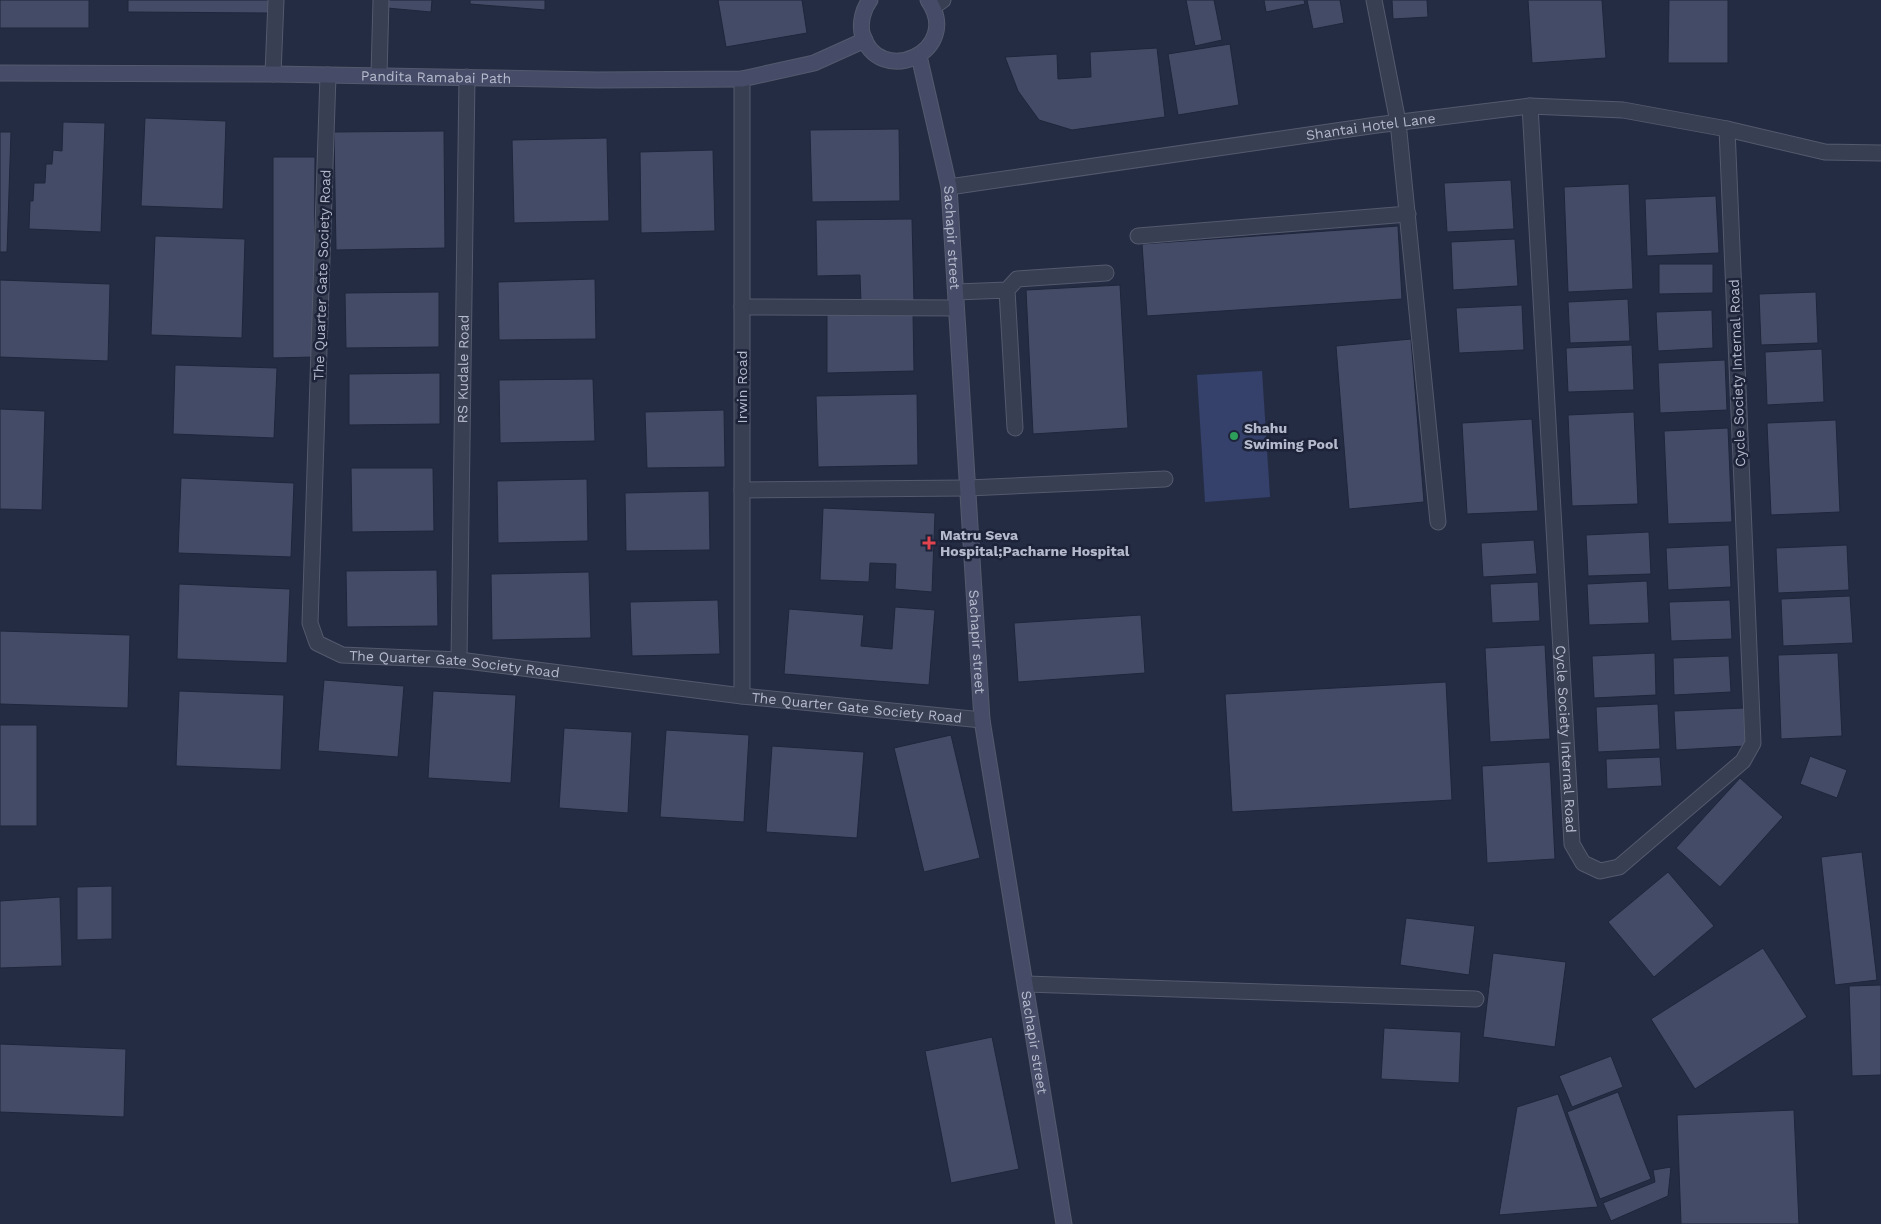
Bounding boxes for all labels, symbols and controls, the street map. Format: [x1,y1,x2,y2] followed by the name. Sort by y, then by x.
[361,68,511,86] street label: Pandita Ramabai Path
[1305,110,1436,143] street label: Shantai Hotel Lane
[310,169,334,381] street label: The Quarter Gate Society Road
[941,185,963,290] street label: Sachapir street
[1726,279,1748,467] street label: Cycle Society Internal Road
[454,315,472,423] street label: RS Kudale Road
[734,351,750,423] street label: Irwin Road
[1244,420,1338,452] place label: Shahu Swiming Pool
[1228,430,1240,442] marker: Shahu Swiming Pool
[940,527,1130,559] place label: Matru Seva Hospital;Pacharne Hospital
[922,536,936,550] marker: Matru Seva Hospital;Pacharne Hospital
[966,589,988,695] street label: Sachapir street
[1553,645,1579,833] street label: Cycle Society Internal Road
[349,647,561,681] street label: The Quarter Gate Society Road
[751,689,963,726] street label: The Quarter Gate Society Road
[1018,989,1051,1095] street label: Sachapir street

